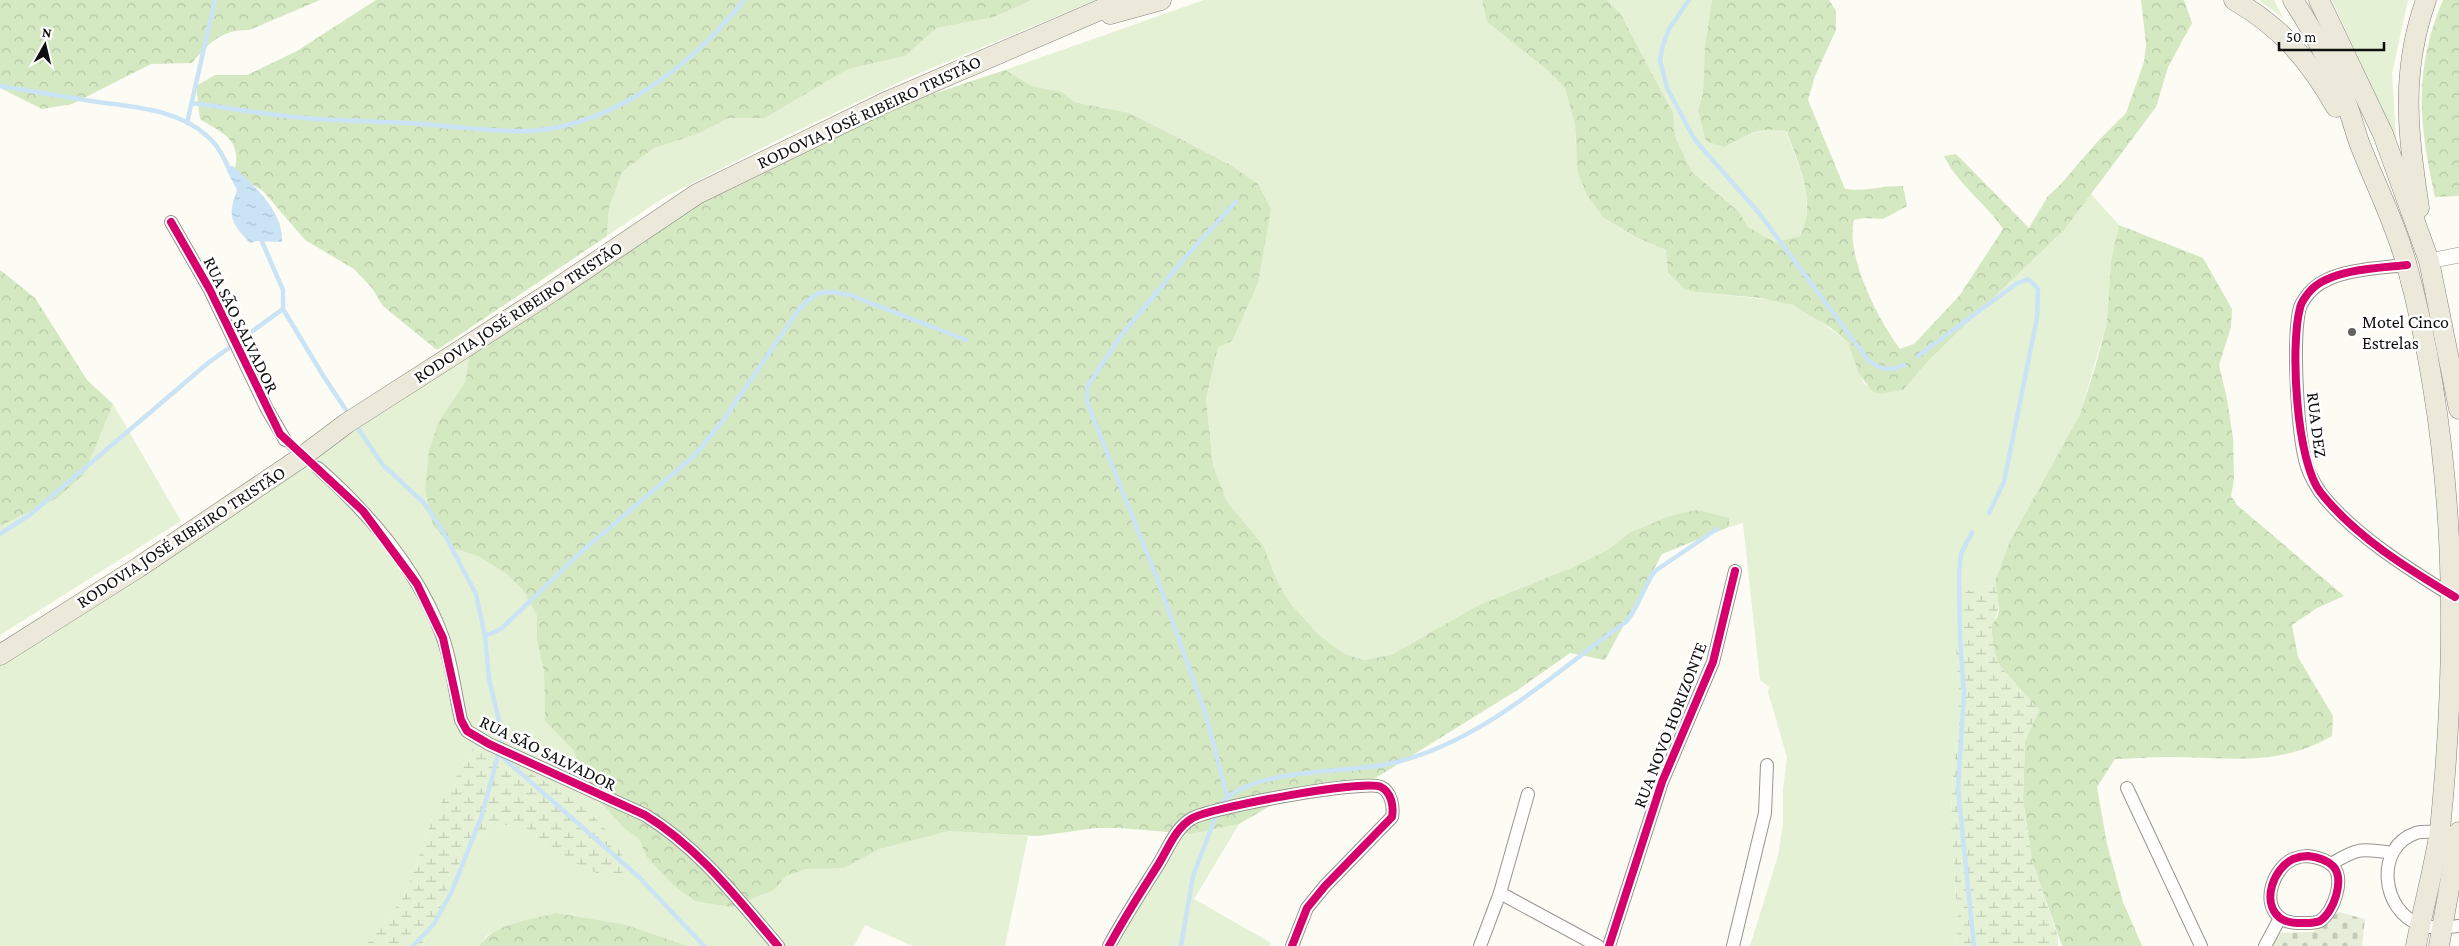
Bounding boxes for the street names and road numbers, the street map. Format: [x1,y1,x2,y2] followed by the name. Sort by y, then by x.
[754,51,984,173] street label: RODOVIA JOSÉ RIBEIRO TRISTÃO
[410,237,626,387] street label: RODOVIA JOSÉ RIBEIRO TRISTÃO
[199,254,283,397] street label: RUA SÃO SALVADOR
[2303,391,2331,459] street label: RUA DEZ
[73,462,289,612] street label: RODOVIA JOSÉ RIBEIRO TRISTÃO
[1629,639,1711,811] street label: RUA NOVO HORIZONTE
[477,711,620,795] street label: RUA SÃO SALVADOR

